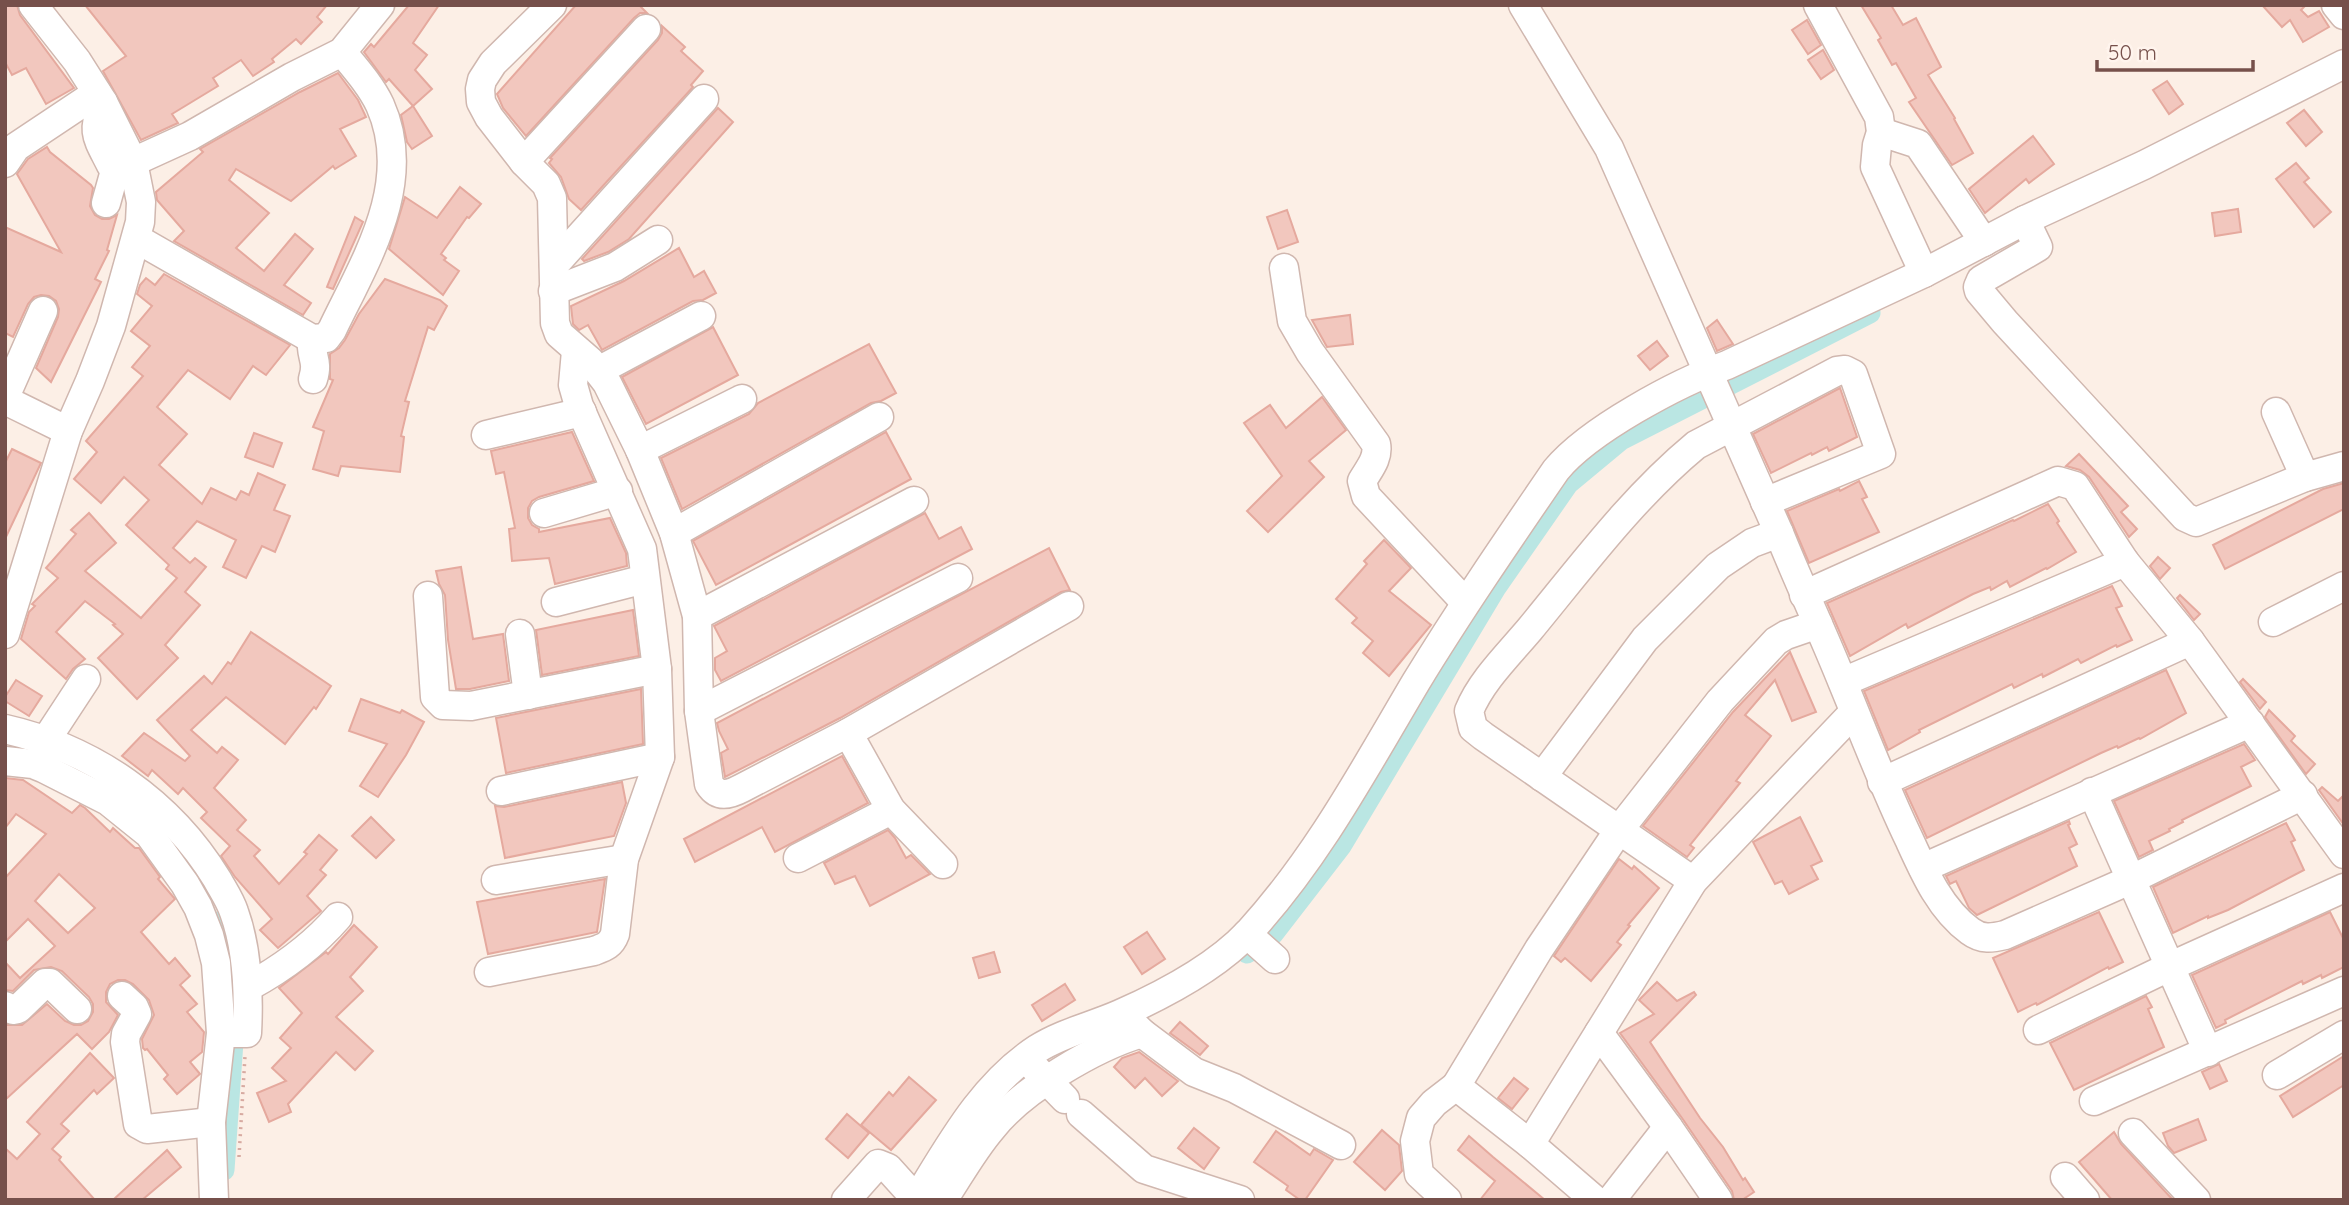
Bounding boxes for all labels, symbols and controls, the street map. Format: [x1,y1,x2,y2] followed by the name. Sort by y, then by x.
[2097,28,2253,72] scale bar
[2108,39,2157,65] text: 50 m

